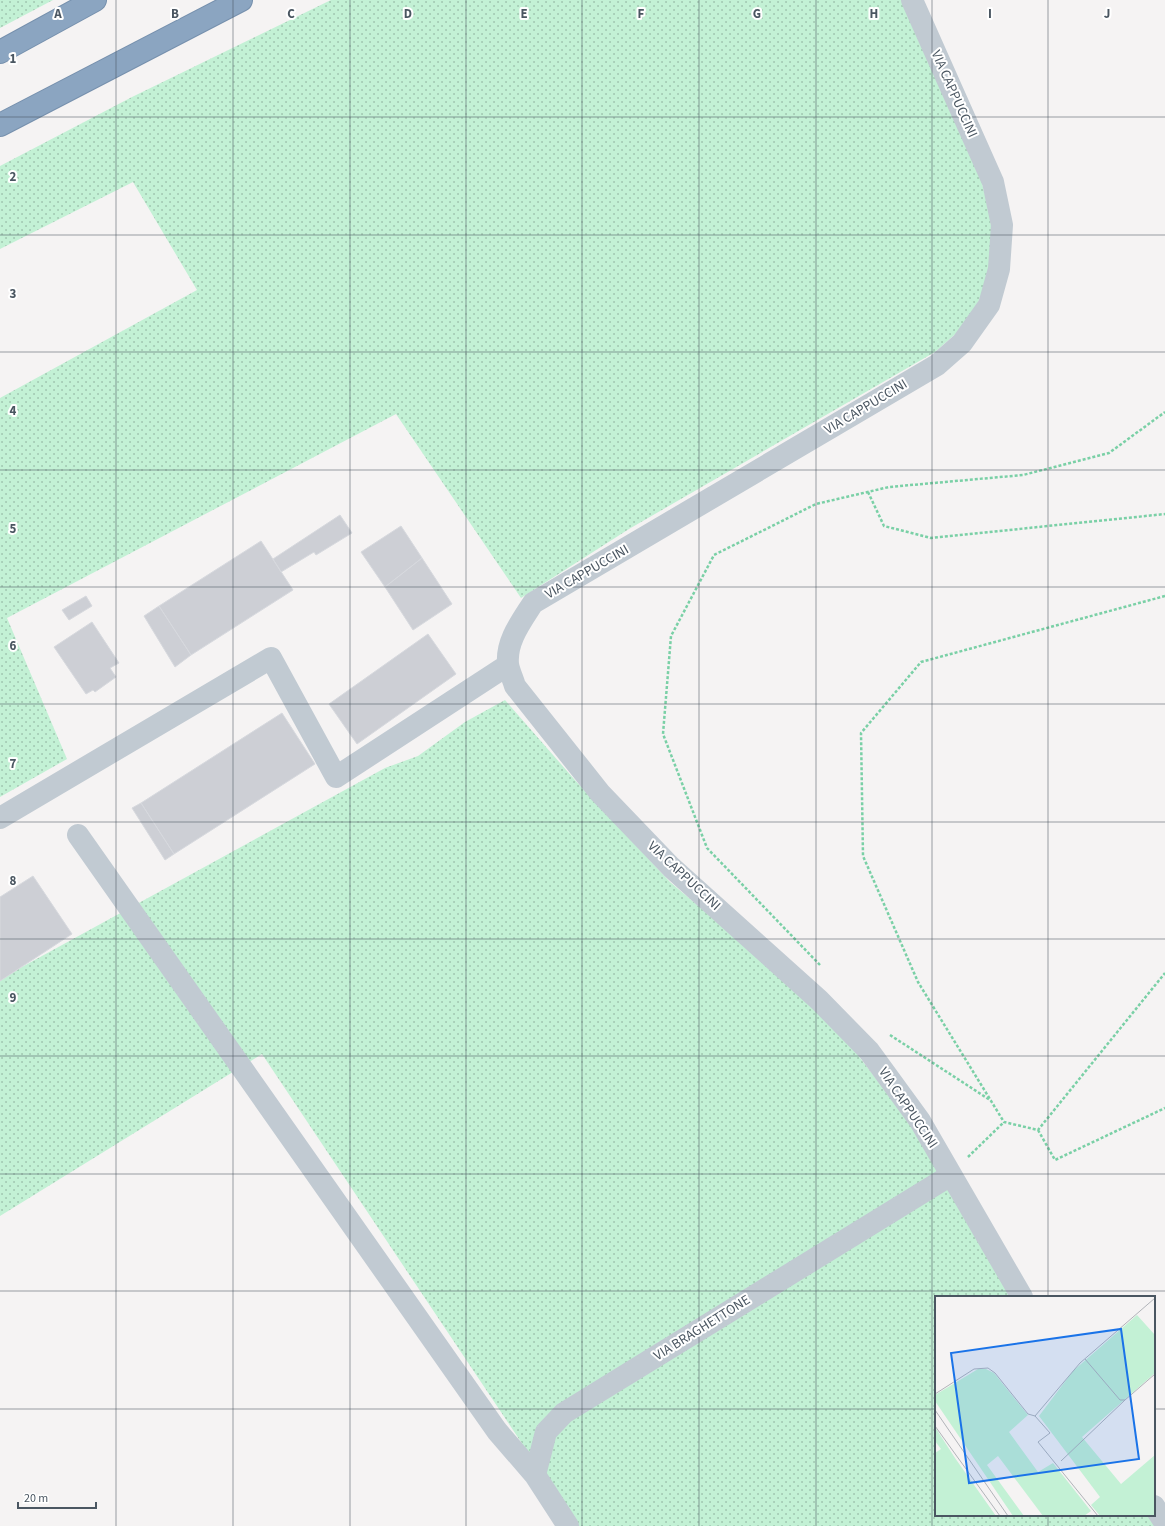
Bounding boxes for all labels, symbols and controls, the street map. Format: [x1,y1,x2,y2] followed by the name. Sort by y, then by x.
[53,5,62,23] text: A
[171,5,179,23] text: B
[287,5,295,23] text: C
[404,5,412,23] text: D
[520,5,528,23] text: E
[638,5,645,23] text: F
[753,5,761,23] text: G
[870,5,878,23] text: H
[988,5,992,23] text: I
[1104,5,1110,23] text: J
[926,47,982,141] street label: VIA CAPPUCCINI
[10,50,17,68] text: 1
[10,168,17,186] text: 2
[10,285,17,303] text: 3
[821,374,911,440] street label: VIA CAPPUCCINI
[10,402,17,420] text: 4
[10,520,17,538] text: 5
[541,540,633,604] street label: VIA CAPPUCCINI
[10,637,17,655] text: 6
[10,755,17,773] text: 7
[643,837,725,915] street label: VIA CAPPUCCINI
[10,872,17,890] text: 8
[10,989,17,1007] text: 9
[873,1064,943,1152] street label: VIA CAPPUCCINI
[650,1290,754,1366] street label: VIA BRAGHETTONE
[935,1296,1155,1516] inset map
[18,1484,96,1510] scale bar
[24,1490,48,1507] text: 20 m

